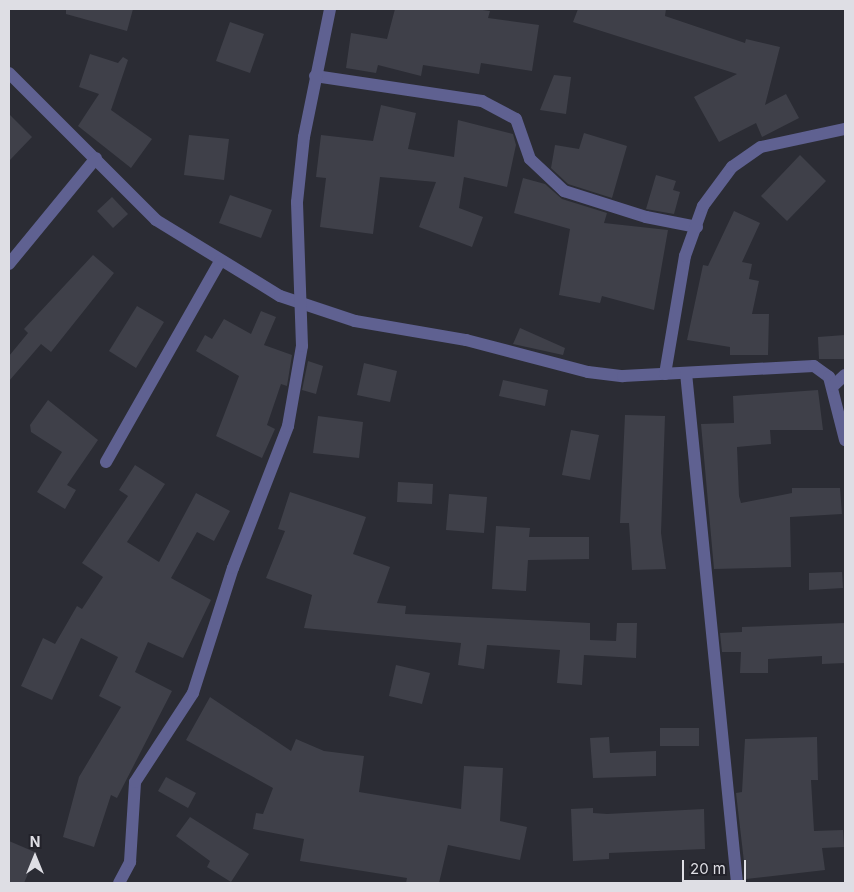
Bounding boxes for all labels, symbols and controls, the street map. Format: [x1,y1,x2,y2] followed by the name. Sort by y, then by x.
[10,832,60,882] north arrow
[30,833,40,850] text: N
[684,850,748,882] scale bar
[690,859,726,878] text: 20 m

